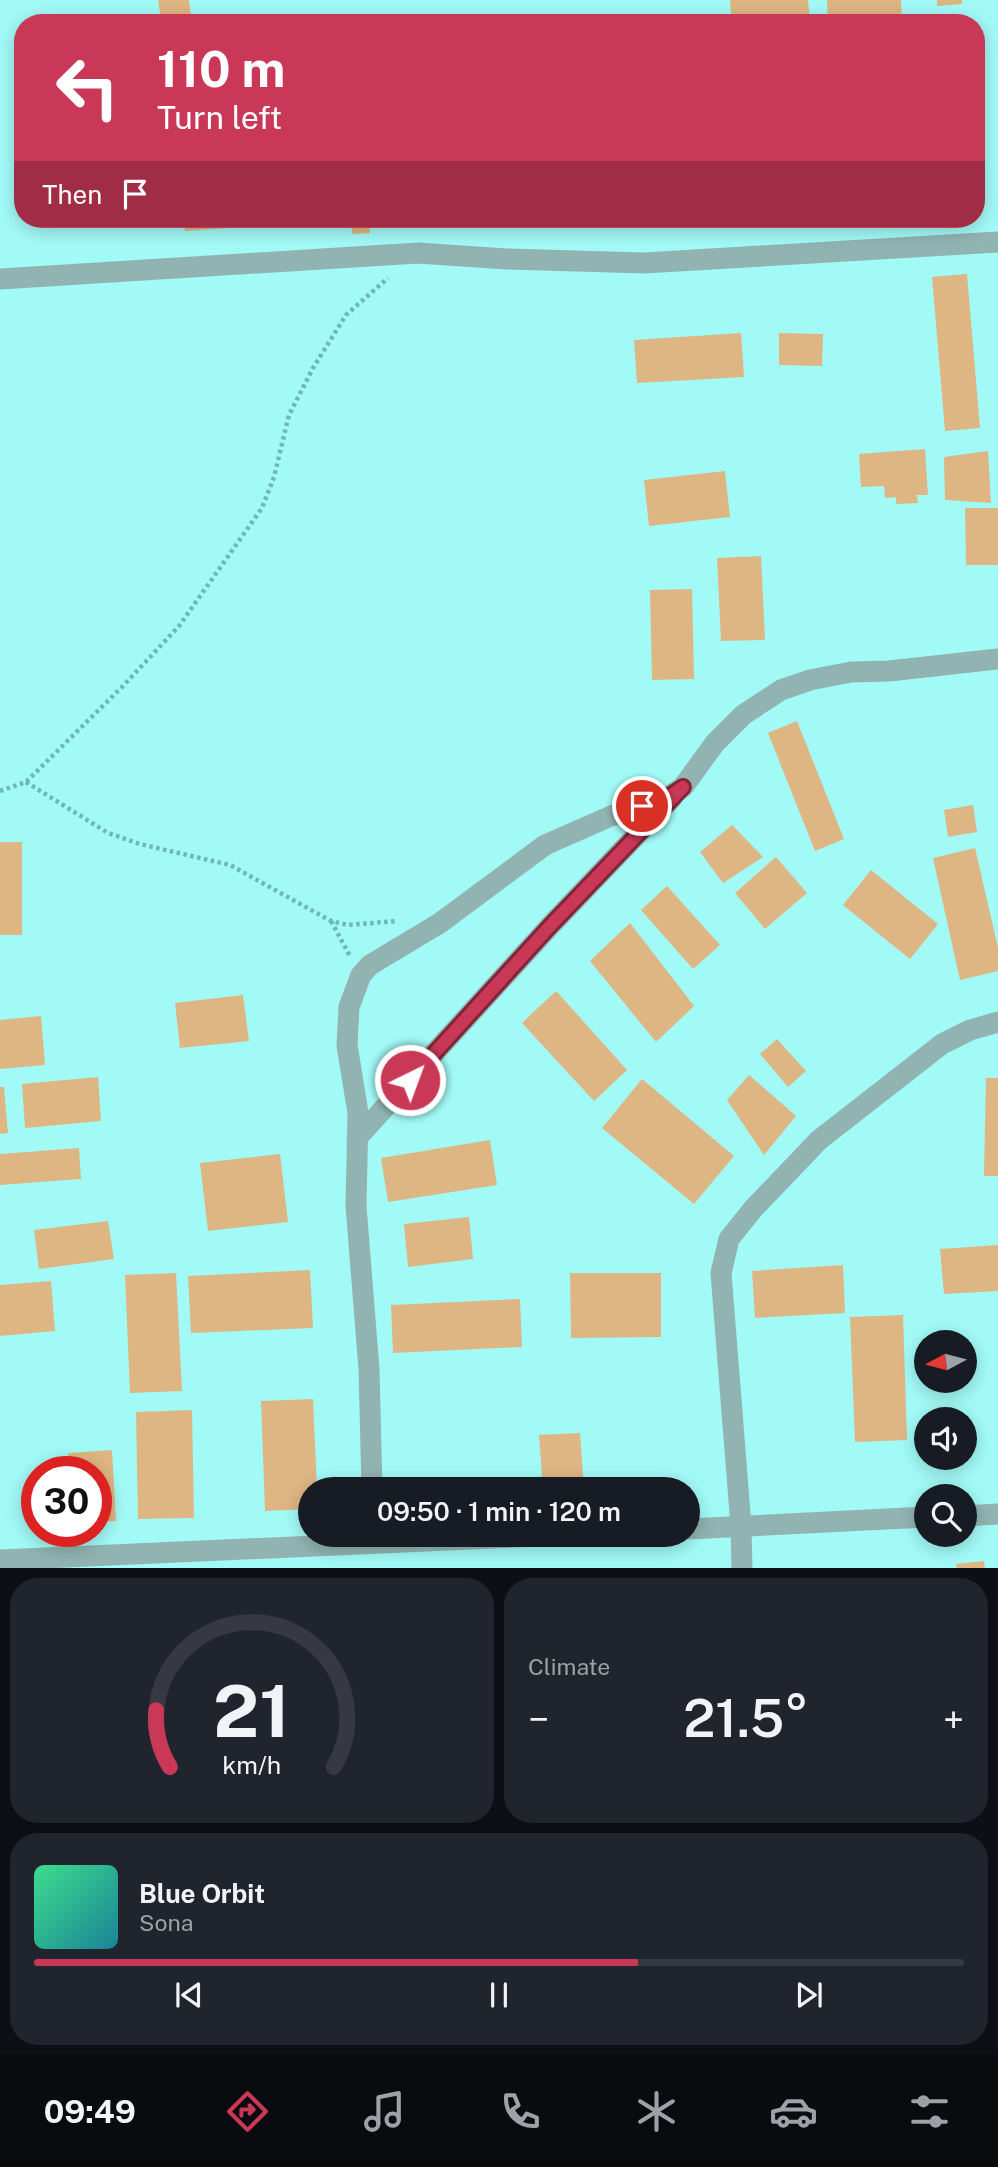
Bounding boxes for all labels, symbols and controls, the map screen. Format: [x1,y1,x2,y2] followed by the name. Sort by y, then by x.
[157,40,285,98] text: 110 m
[42,42,133,133] icon: left
[157,99,282,136] text: Turn left
[116,175,154,213] icon: arrive
[42,179,102,210] text: Then
[612,776,672,836] pin
[623,787,661,825] icon: arrive
[373,1043,447,1117] position arrow
[914,1330,976,1393] north arrow
[914,1330,977,1547] map controls
[914,1407,977,1470] button: sound
[21,1456,112,1547] speed limit sign: 30
[914,1484,977,1547] button: search
[377,1496,621,1527] text: 09:50 · 1 min · 120 m
[528,1653,610,1680] text: Climate
[213,1668,291,1753] text: 21
[683,1688,809,1749] text: 21.5°
[528,1697,549,1742] text: −
[943,1697,964,1742] text: +
[223,1749,281,1779] text: km/h
[139,1878,265,1909] text: Blue Orbit
[139,1909,193,1936] text: Sona
[170,1976,208,2014] icon: previous
[480,1976,518,2014] icon: pause
[790,1976,828,2014] icon: next
[223,2087,272,2136] icon: directions
[360,2087,409,2136] icon: music
[496,2087,545,2136] icon: phone
[632,2087,681,2136] icon: climate
[769,2087,818,2136] icon: car
[905,2087,954,2136] icon: filters
[44,2093,136,2130] text: 09:49

